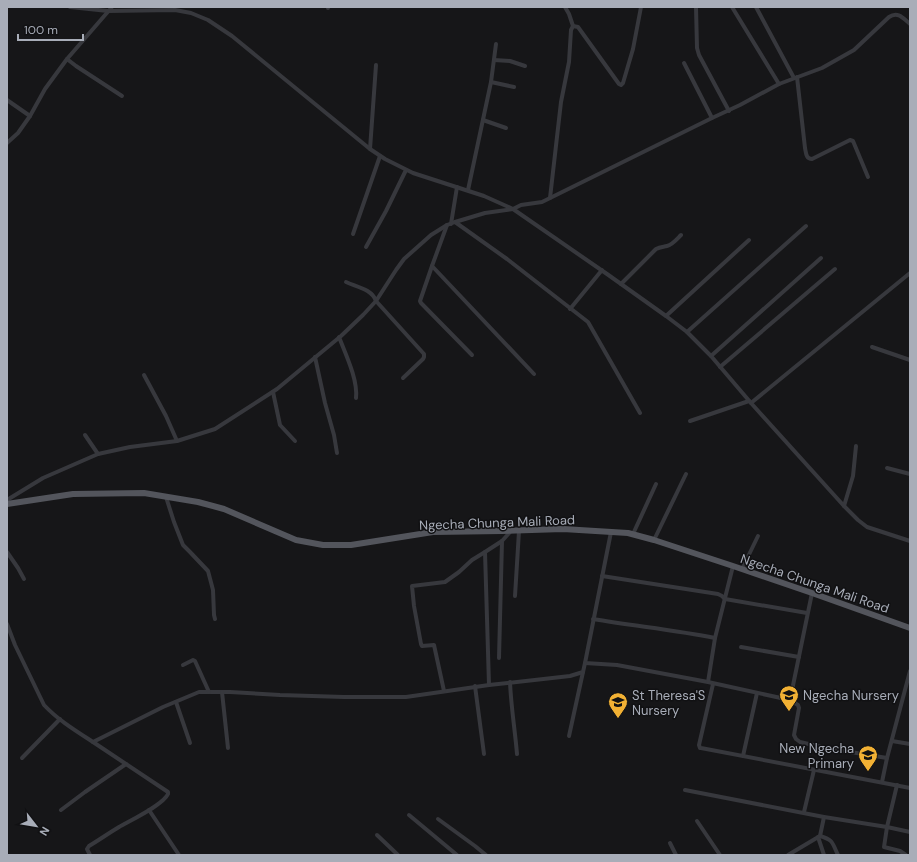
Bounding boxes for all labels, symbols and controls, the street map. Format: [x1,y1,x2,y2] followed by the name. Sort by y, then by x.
[18,16,83,42] scale bar
[24,22,58,38] text: 100 m
[419,511,575,534] street label: Ngecha Chunga Mali Road
[738,550,891,617] street label: Ngecha Chunga Mali Road
[778,684,800,712] school or university icon: Ngecha Nursery
[632,687,705,719] place label: St Theresa'S Nursery
[803,687,899,704] place label: Ngecha Nursery
[607,691,629,719] school or university icon: St Theresa'S Nursery
[779,740,854,772] place label: New Ngecha Primary
[857,744,879,772] school or university icon: New Ngecha Primary
[16,806,56,846] north arrow
[37,824,53,838] text: N

